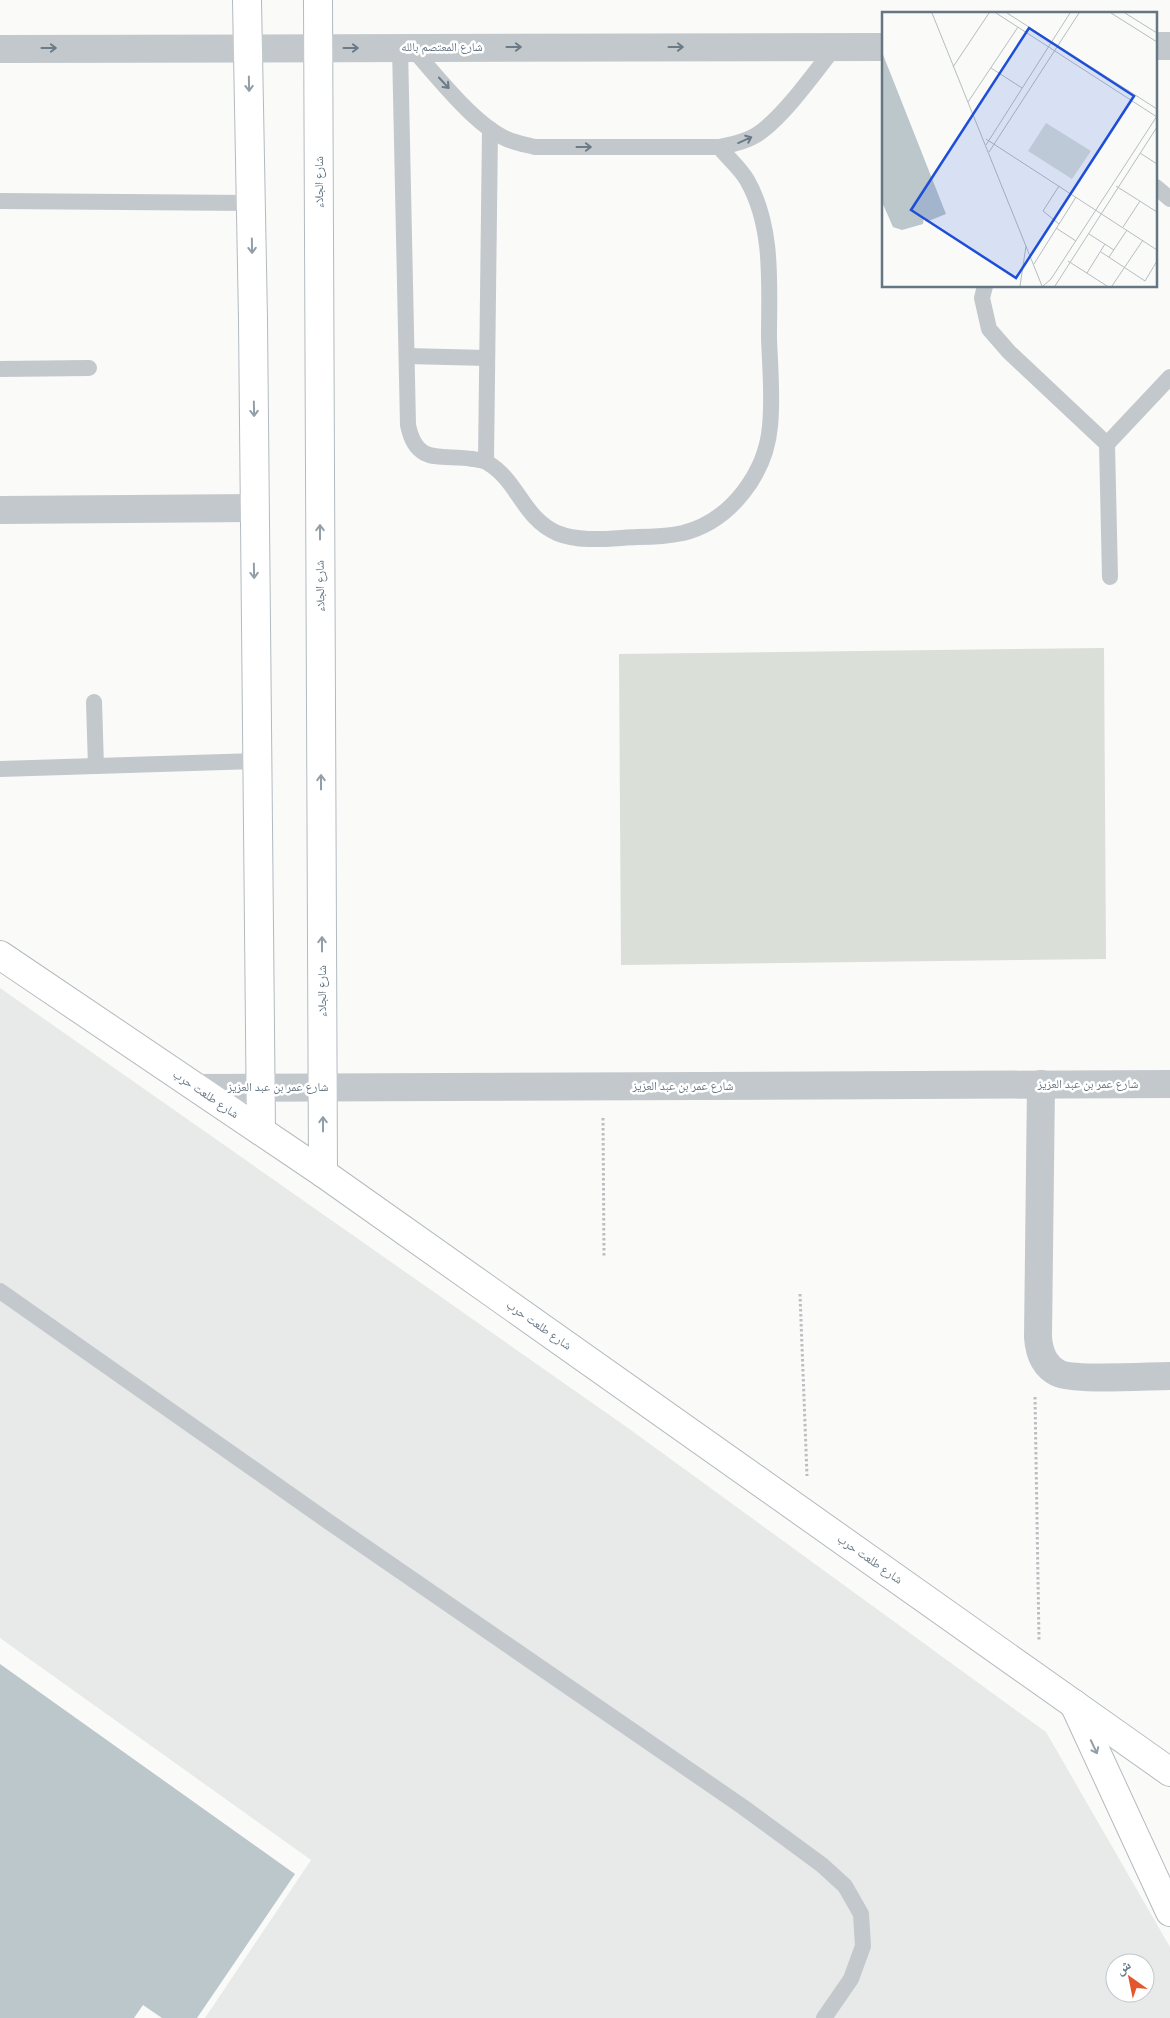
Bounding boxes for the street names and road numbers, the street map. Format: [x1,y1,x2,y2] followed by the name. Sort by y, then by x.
[401,39,483,55] street label: شارع المعتصم بالله
[311,156,327,208] street label: شارع الجلاء
[312,560,328,612] street label: شارع الجلاء
[314,965,330,1017] street label: شارع الجلاء
[170,1066,242,1122] street label: شارع طلعت حرب
[1037,1076,1138,1092] street label: شارع عمر بن عبد العزيز
[632,1078,733,1094] street label: شارع عمر بن عبد العزيز
[227,1079,328,1095] street label: شارع عمر بن عبد العزيز
[503,1297,575,1354] street label: شارع طلعت حرب
[834,1531,906,1588] street label: شارع طلعت حرب

